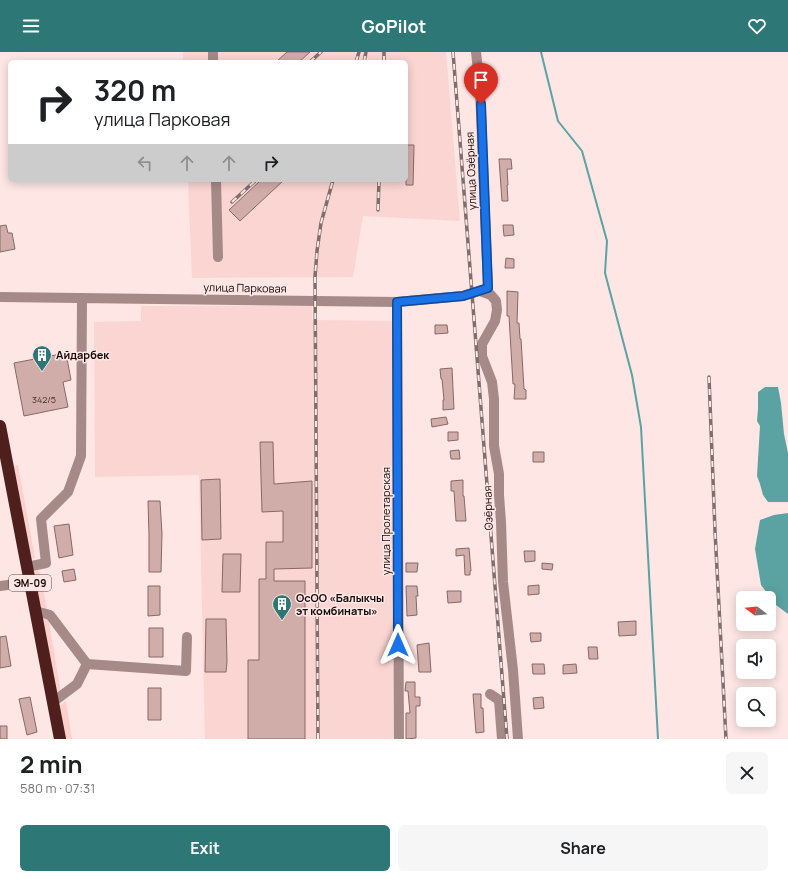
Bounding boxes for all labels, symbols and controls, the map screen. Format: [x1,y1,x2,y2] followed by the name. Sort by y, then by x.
[362,14,426,38] text: GoPilot
[20,15,42,37] icon: menu
[746,15,768,37] icon: heart
[464,63,498,104] pin
[470,69,492,91] icon: arrive
[94,71,176,109] text: 320 m
[28,76,80,128] icon: right
[94,107,231,131] text: улица Парковая
[462,132,479,210] street label: улица Озёрная
[134,152,156,174] icon: left
[176,152,198,174] icon: ahead
[218,152,240,174] icon: ahead
[260,152,282,174] icon: right
[203,279,287,296] street label: улица Парковая
[31,344,53,372] building icon: Айдарбек
[56,347,110,362] place label: Айдарбек
[32,393,56,406] house number: 342/5
[378,467,393,575] street label: улица Пролетарская
[479,485,496,531] street label: Озёрная
[9,575,51,591] road number: ЭМ-09
[296,590,384,618] place label: ОсОО «Балыкчы эт комбинаты»
[736,591,776,631] north arrow
[736,591,776,727] map controls
[271,593,293,621] building icon: ОсОО «Балыкчы эт комбинаты»
[377,624,419,666] position arrow
[736,639,776,679] button: sound
[736,687,776,727] button: search
[20,747,82,780] text: 2 min
[726,752,768,794] button: close
[20,779,95,797] text: 580 m · 07:31
[20,825,390,871] button: Exit
[398,825,768,871] button: Share

